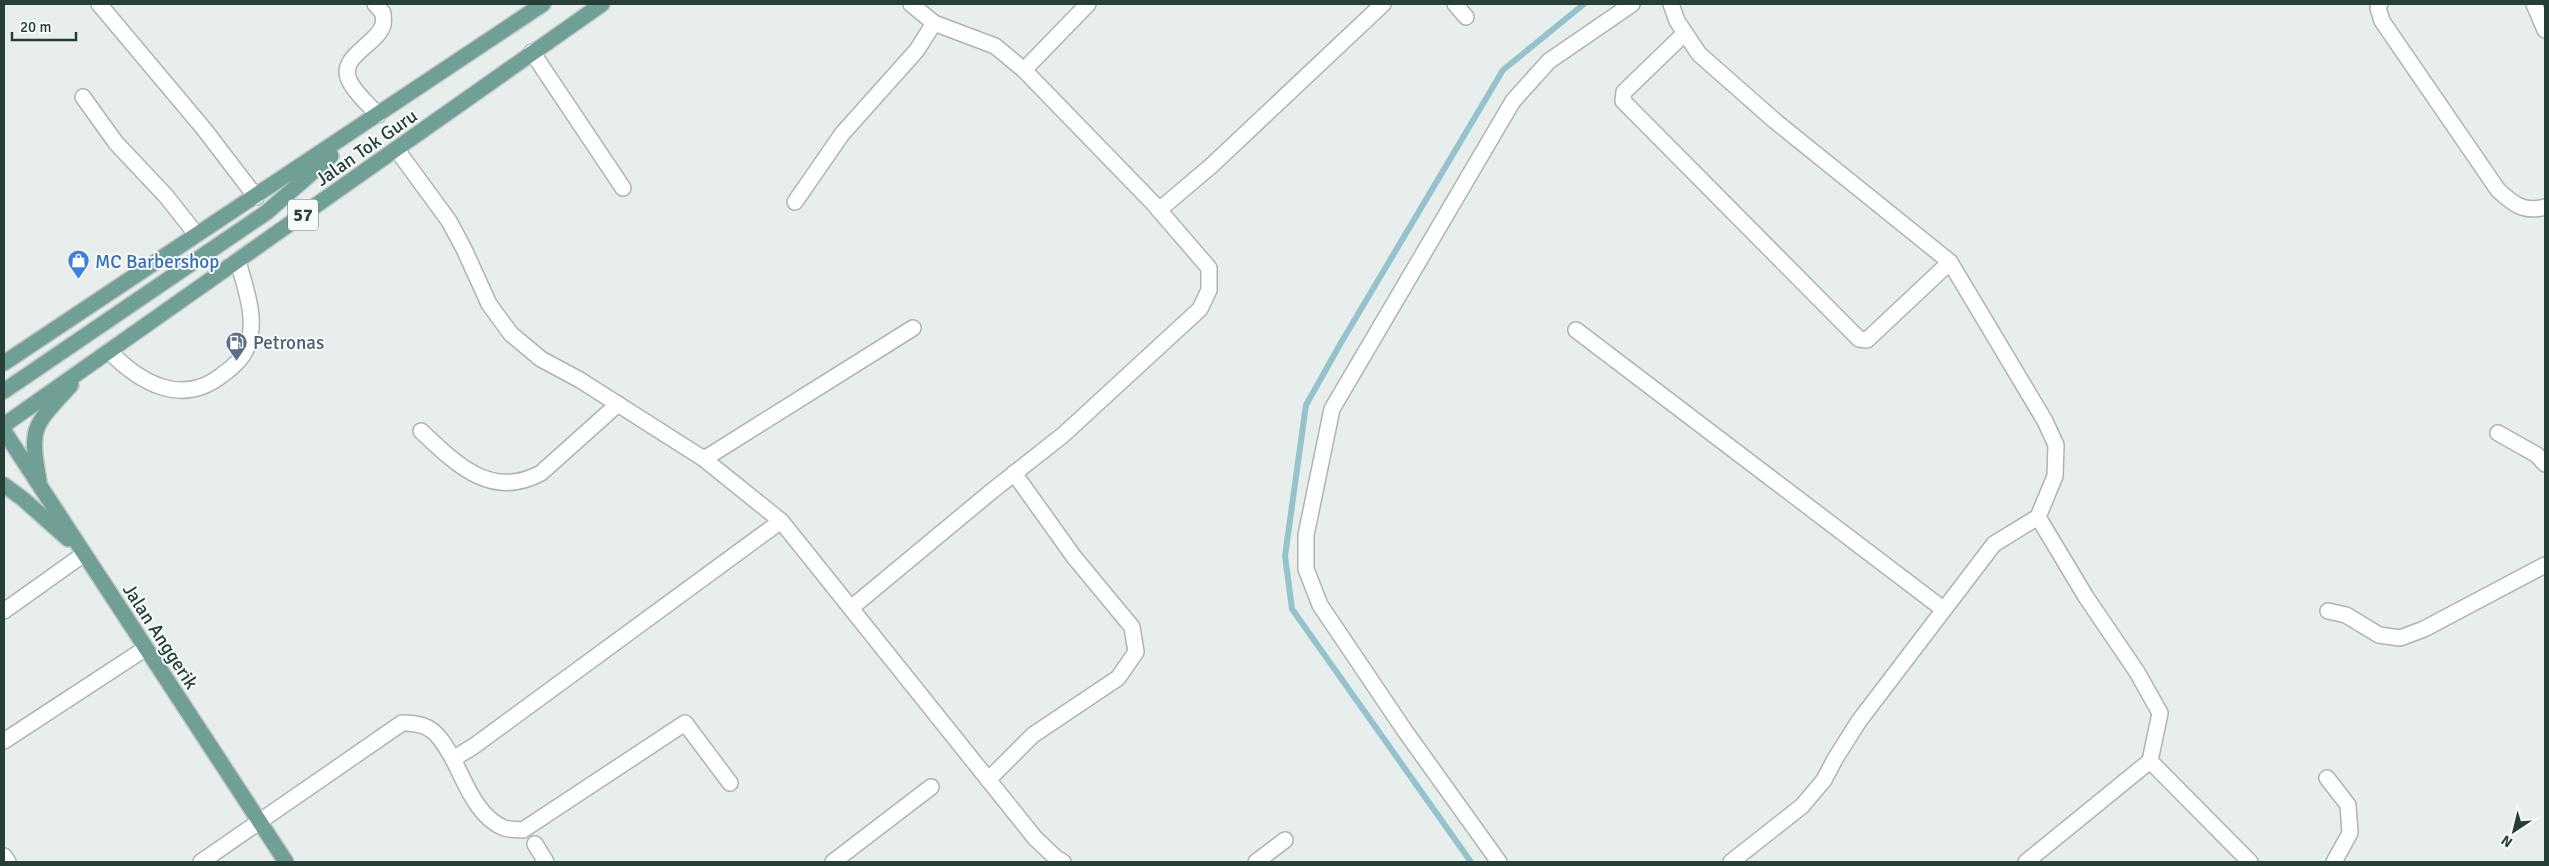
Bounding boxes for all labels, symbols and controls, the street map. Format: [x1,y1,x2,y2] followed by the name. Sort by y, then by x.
[12,10,76,42] scale bar
[20,18,51,36] text: 20 m
[311,104,422,192] street label: Jalan Tok Guru
[288,200,318,230] road number: 57
[67,249,91,280] shop icon: MC Barbershop
[95,250,219,274] place label: MC Barbershop
[225,330,249,361] fuel station icon: Petronas
[253,331,324,355] place label: Petronas
[117,579,203,694] street label: Jalan Anggerik
[2489,806,2539,856] north arrow
[2498,831,2516,851] text: N

